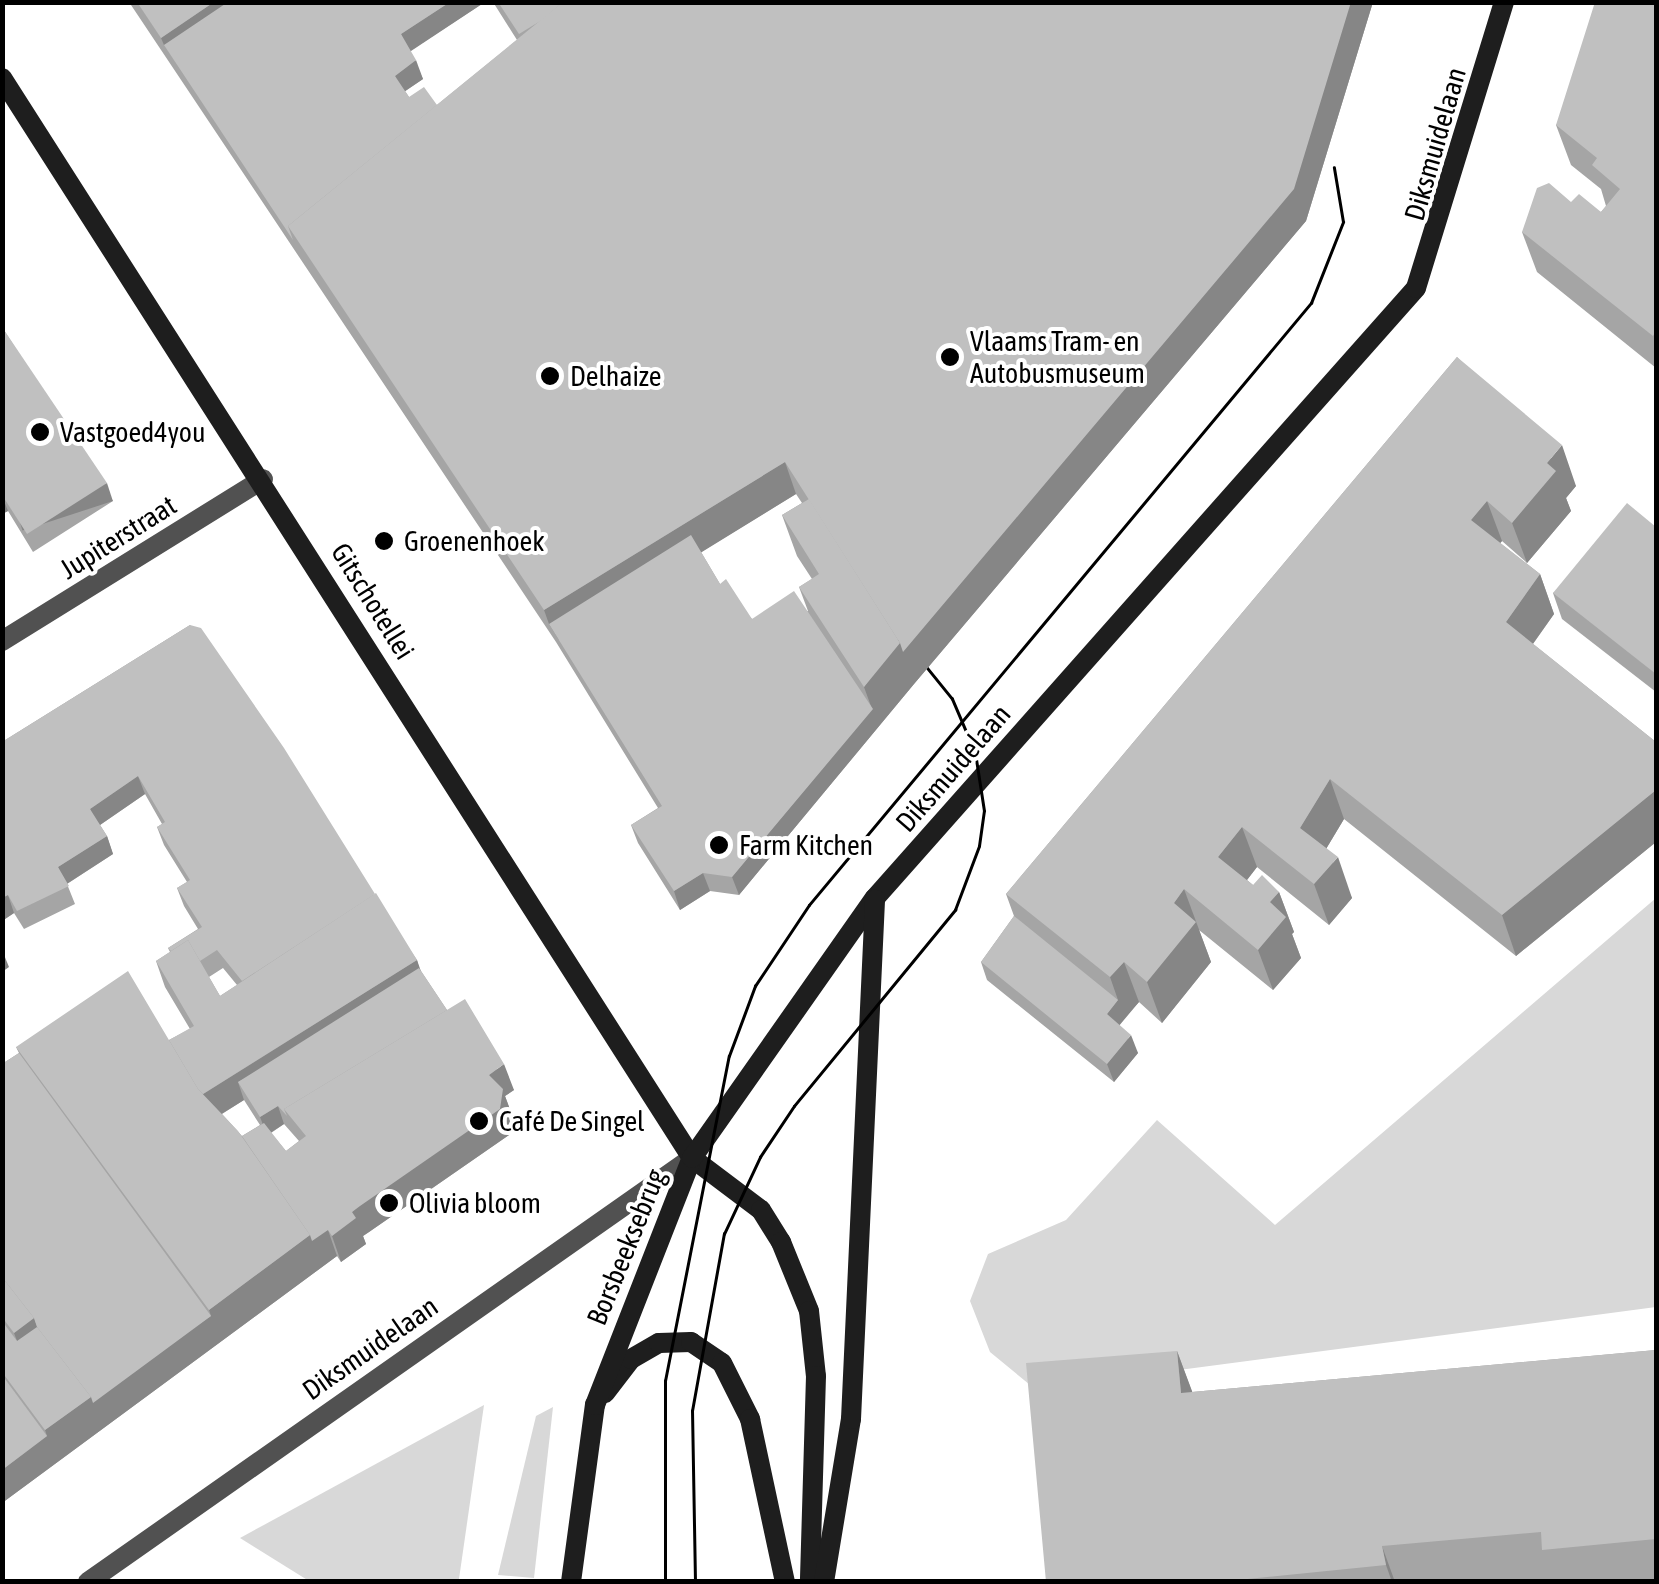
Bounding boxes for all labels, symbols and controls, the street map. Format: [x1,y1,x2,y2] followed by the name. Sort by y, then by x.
[1397,64,1473,224] street label: Diksmuidelaan
[970,324,1145,390] place label: Vlaams Tram- en Autobusmuseum
[939,346,961,368] marker: Vlaams Tram- en Autobusmuseum
[570,359,661,393] place label: Delhaize
[539,365,561,387] marker: Delhaize
[60,415,205,449] place label: Vastgoed4you
[29,421,51,443] marker: Vastgoed4you
[54,488,182,586] street label: Jupiterstraat
[404,524,545,558] place label: Groenenhoek
[373,530,395,552] marker: Groenenhoek
[324,537,422,665] street label: Gitschotellei
[889,698,1017,838] street label: Diksmuidelaan
[739,828,873,862] place label: Farm Kitchen
[708,834,730,856] marker: Farm Kitchen
[499,1104,645,1138] place label: Café De Singel
[468,1110,490,1132] marker: Café De Singel
[579,1164,673,1330] street label: Borsbeeksebrug
[409,1186,541,1220] place label: Olivia bloom
[378,1192,400,1214] marker: Olivia bloom
[296,1289,444,1407] street label: Diksmuidelaan

